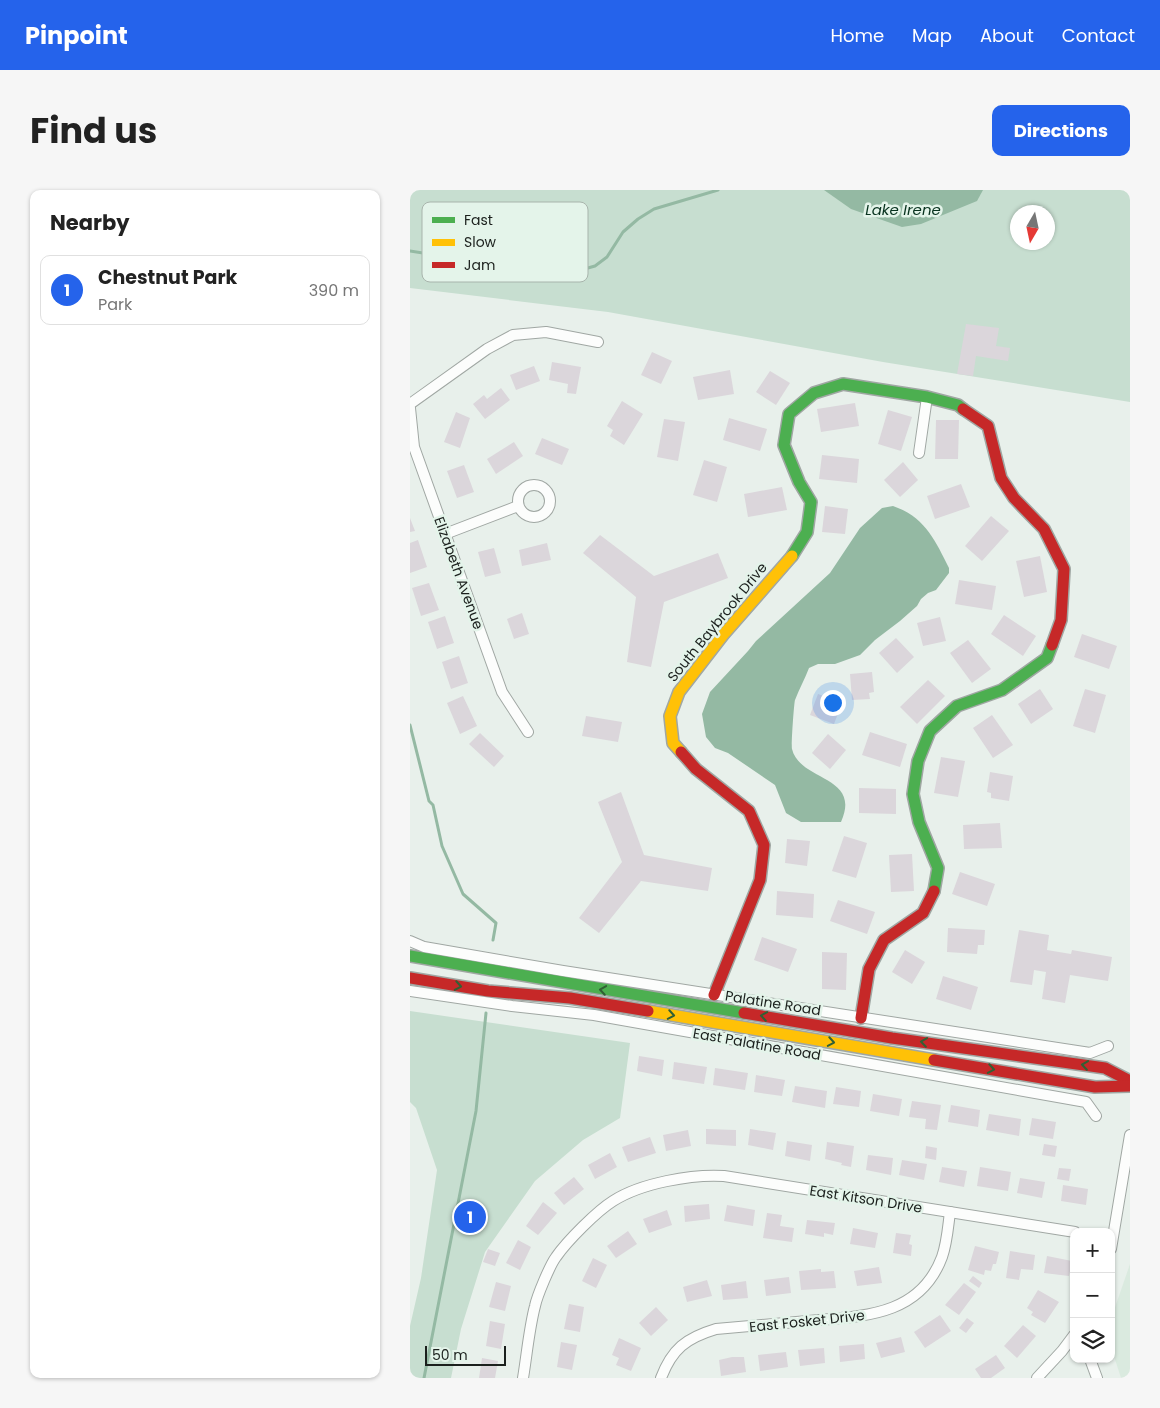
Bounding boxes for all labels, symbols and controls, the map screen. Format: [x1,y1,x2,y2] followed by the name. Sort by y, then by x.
[25,19,128,52] text: Pinpoint
[830,23,884,48] text: Home
[912,23,952,48] text: Map
[980,23,1034,48] text: About
[1062,23,1135,48] text: Contact
[992,105,1130,156] button: Directions
[30,106,157,155] text: Find us
[865,199,941,220] water label: Lake Irene
[422,202,588,282] legend
[1010,205,1055,250] north arrow
[50,208,130,237] text: Nearby
[464,210,493,230] text: Fast
[464,232,497,252] text: Slow
[464,255,495,275] text: Jam
[98,264,237,291] text: Chestnut Park
[64,279,70,302] text: 1
[309,279,359,302] text: 390 m
[98,293,132,316] text: Park
[429,514,489,632] street label: Elizabeth Avenue
[662,558,772,686] street label: South Baybrook Drive
[820,690,846,716] your location
[454,981,462,991] one-way arrow
[599,985,608,995] one-way arrow
[724,986,822,1020] street label: Palatine Road
[667,1010,675,1020] one-way arrow
[759,1012,768,1022] one-way arrow
[691,1023,823,1065] street label: East Palatine Road
[827,1037,836,1047] one-way arrow
[920,1037,928,1048] one-way arrow
[1080,1060,1088,1071] one-way arrow
[987,1064,996,1074] one-way arrow
[808,1180,924,1218] street label: East Kitson Drive
[454,1198,486,1236] pin: 1
[1070,1228,1115,1363] map controls
[1070,1228,1115,1273] button: +
[1070,1273,1115,1318] button: −
[748,1305,866,1337] street label: East Fosket Drive
[1070,1318,1115,1363] button: layers
[425,1343,506,1366] scale bar
[432,1345,468,1365] text: 50 m

